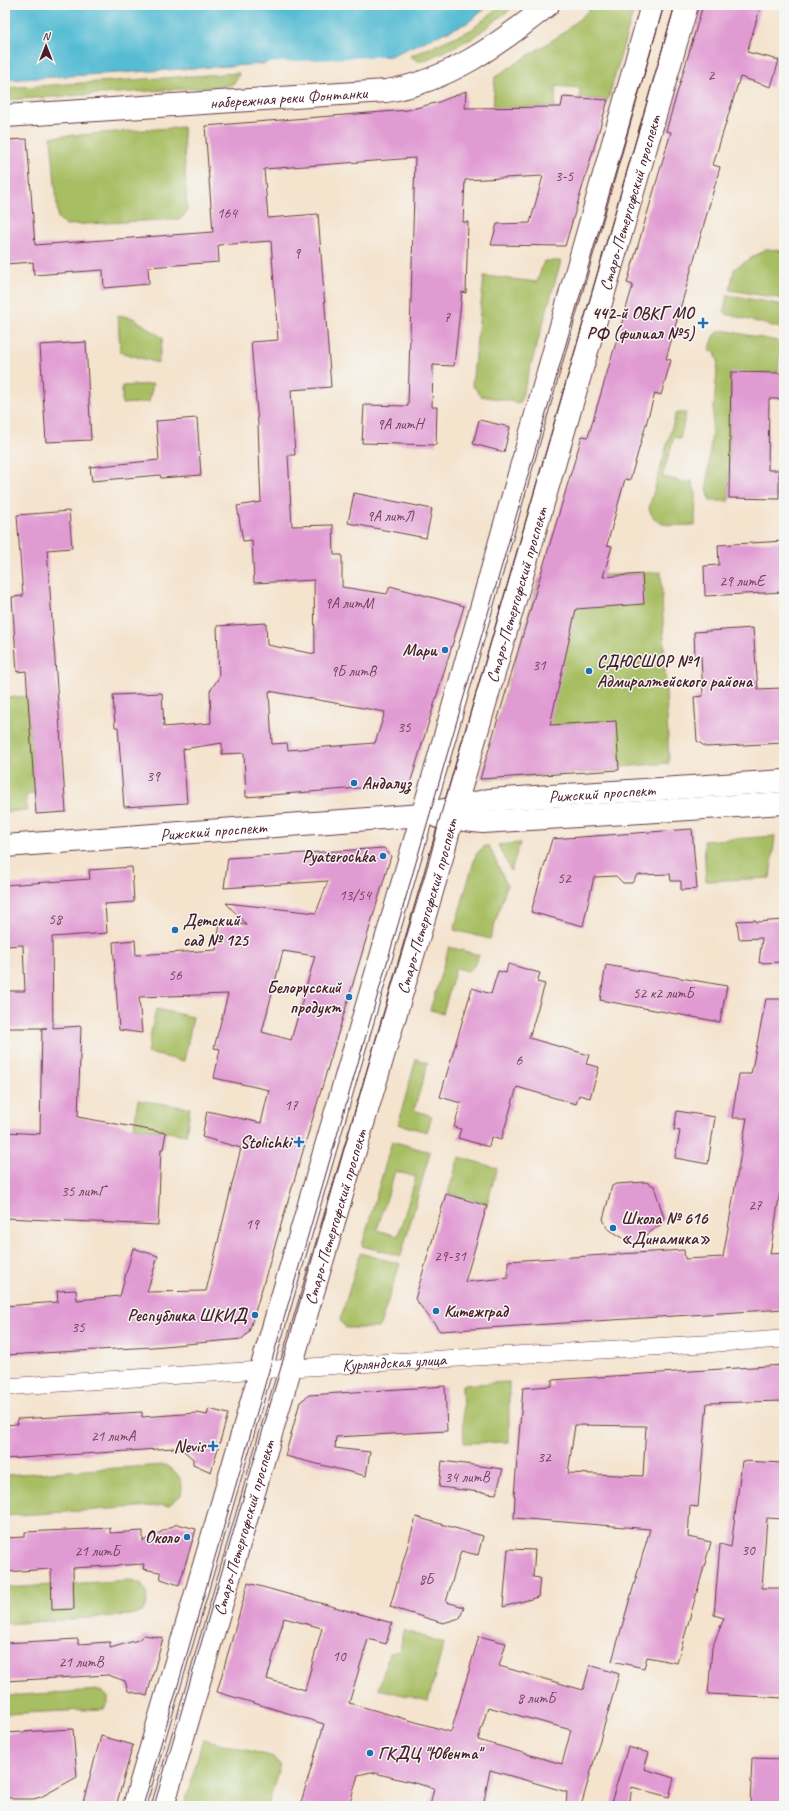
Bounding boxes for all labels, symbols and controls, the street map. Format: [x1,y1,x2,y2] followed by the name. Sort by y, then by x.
[26,26,66,66] north arrow
[43,29,52,43] text: N
[708,66,716,85] house number: 2
[209,82,370,114] street label: набережная реки Фонтанки
[595,112,666,293] street label: Старо-Петергофский проспект
[555,167,574,186] house number: 3-5
[217,204,238,223] house number: 164
[294,244,302,263] house number: 9
[587,303,695,344] place label: 442-й ОВКГ МО РФ (филиал №5)
[444,308,452,327] house number: 7
[697,317,709,329] marker: 442-й ОВКГ МО РФ (филиал №5)
[377,415,426,434] house number: 9А литН
[482,504,553,685] street label: Старо-Петергофский проспект
[366,507,415,526] house number: 9А литЛ
[719,572,766,591] house number: 29 литЕ
[325,594,375,613] house number: 9А литМ
[402,640,438,661] place label: Мари
[440,645,450,655] marker: Мари
[597,651,754,692] place label: СДЮСШОР №1 Адмиралтейского района
[532,656,547,675] house number: 31
[330,662,377,681] house number: 9Б литВ
[584,666,594,676] marker: СДЮСШОР №1 Адмиралтейского района
[397,718,412,737] house number: 35
[146,767,161,786] house number: 39
[362,773,413,795] place label: Андалуз
[349,778,359,788] marker: Андалуз
[548,779,656,807] street label: Рижский проспект
[392,815,463,996] street label: Старо-Петергофский проспект
[159,817,268,845] street label: Рижский проспект
[302,846,376,867] place label: Pyaterochka
[378,851,388,861] marker: Pyaterochka
[557,869,572,888] house number: 52
[339,886,372,905] house number: 13/54
[48,910,63,929] house number: 58
[183,910,249,951] place label: Детский сад № 125
[170,925,180,935] marker: Детский сад № 125
[168,966,183,985] house number: 56
[267,977,343,1018] place label: Белорусский продукт
[633,984,696,1003] house number: 52 к2 литБ
[344,992,354,1002] marker: Белорусский продукт
[516,1051,524,1070] house number: 6
[284,1096,299,1115] house number: 17
[300,1126,372,1307] street label: Старо-Петергофский проспект
[240,1132,294,1153] place label: Stolichki
[294,1137,304,1147] marker: Stolichki
[61,1182,108,1201] house number: 35 литГ
[748,1196,763,1215] house number: 27
[621,1208,710,1249] place label: Школа № 616 «Динамика»
[245,1215,260,1234] house number: 19
[608,1223,618,1233] marker: Школа № 616 «Динамика»
[434,1247,467,1266] house number: 29-31
[444,1301,510,1322] place label: Китежград
[127,1305,248,1326] place label: Республика ШКИД
[431,1306,441,1316] marker: Китежград
[250,1310,260,1320] marker: Республика ШКИД
[71,1318,86,1337] house number: 35
[342,1349,448,1376] street label: Курляндская улица
[91,1427,137,1446] house number: 21 литА
[174,1436,207,1457] place label: Nevis
[209,1437,280,1618] street label: Старо-Петергофский проспект
[208,1441,218,1451] marker: Nevis
[537,1448,552,1467] house number: 32
[445,1468,491,1487] house number: 34 литВ
[145,1527,181,1548] place label: Около
[182,1532,192,1542] marker: Около
[741,1541,756,1560] house number: 30
[75,1542,122,1561] house number: 21 литБ
[419,1570,436,1589] house number: 8Б
[332,1647,347,1666] house number: 10
[59,1653,105,1672] house number: 21 литВ
[517,1689,557,1708] house number: 8 литБ
[378,1743,485,1764] place label: ГКДЦ "Ювента"
[365,1748,375,1758] marker: ГКДЦ "Ювента"

